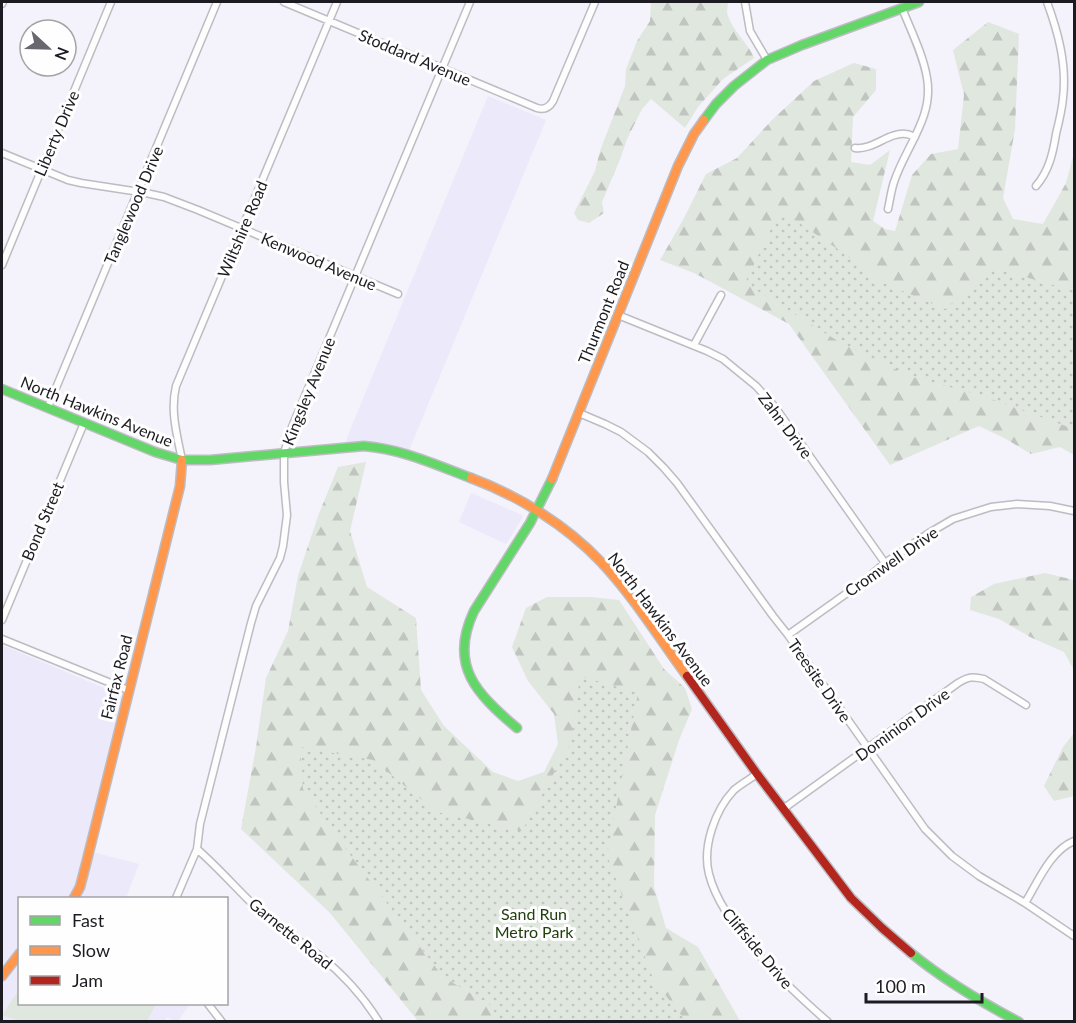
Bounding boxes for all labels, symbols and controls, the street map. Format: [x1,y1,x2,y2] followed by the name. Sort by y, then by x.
[18,18,78,78] north arrow
[356,25,474,89] street label: Stoddard Avenue
[51,45,73,63] text: N
[29,87,83,179] street label: Liberty Drive
[99,143,167,267] street label: Tanglewood Drive
[213,178,271,280] street label: Wiltshire Road
[258,228,380,294] street label: Kenwood Avenue
[574,258,632,366] street label: Thurmont Road
[278,334,338,448] street label: Kingsley Avenue
[18,372,176,450] street label: North Hawkins Avenue
[755,388,817,462] street label: Zahn Drive
[17,479,67,563] street label: Bond Street
[841,522,941,600] street label: Cromwell Drive
[605,548,717,690] street label: North Hawkins Avenue
[96,633,136,721] street label: Fairfax Road
[784,635,856,725] street label: Treesite Drive
[851,684,953,764] street label: Dominion Drive
[246,894,336,972] street label: Garnette Road
[18,897,228,1005] legend
[495,904,574,941] park label: Sand Run Metro Park
[719,904,797,992] street label: Cliffside Drive
[72,909,105,931] text: Fast
[72,939,110,961] text: Slow
[866,966,982,1004] scale bar
[72,969,103,991] text: Jam
[875,975,926,997] text: 100 m

